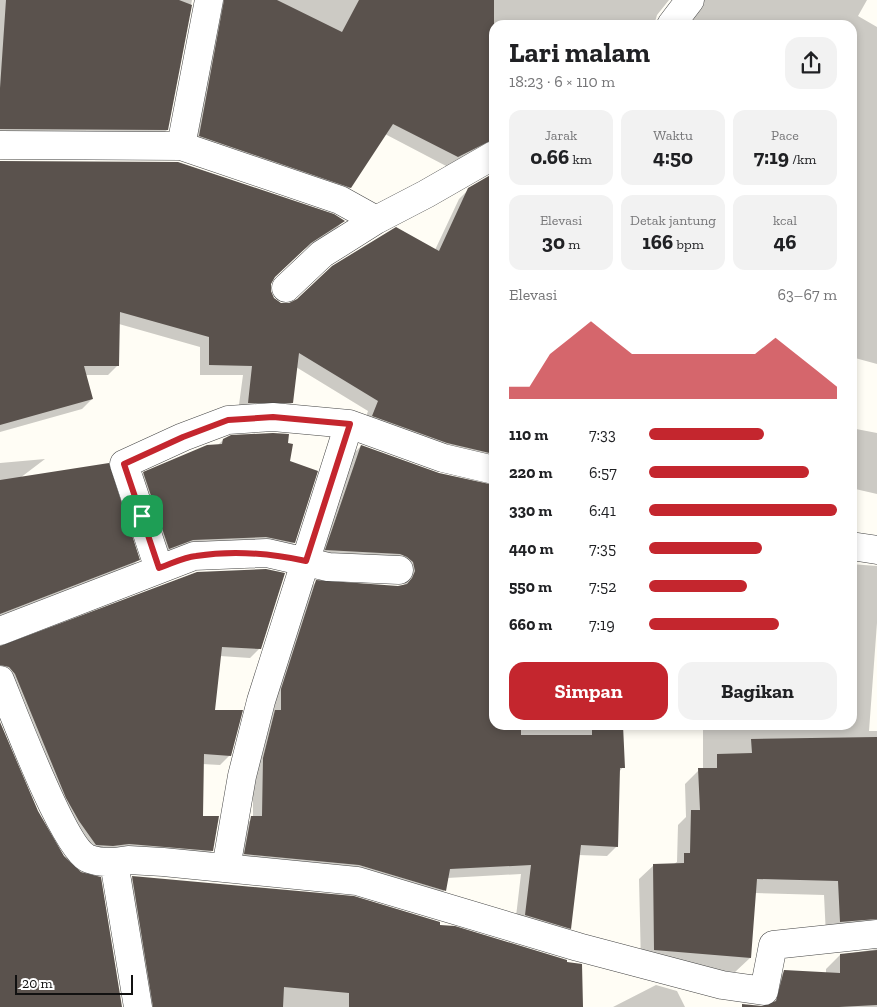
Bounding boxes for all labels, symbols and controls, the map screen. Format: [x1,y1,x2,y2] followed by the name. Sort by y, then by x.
[509,36,650,69] text: Lari malam
[785,37,837,89] button: share
[509,72,615,91] text: 18:23 · 6 × 110 m
[545,127,577,144] text: Jarak
[653,127,693,144] text: Waktu
[771,127,799,144] text: Pace
[530,144,569,169] text: 0.66
[653,144,693,169] text: 4:50
[754,144,789,169] text: 7:19
[569,151,592,168] text: km
[789,151,816,168] text: /km
[540,212,582,229] text: Elevasi
[630,212,716,229] text: Detak jantung
[773,212,797,229] text: kcal
[542,229,565,254] text: 30
[642,229,673,254] text: 166
[773,229,797,254] text: 46
[565,236,580,253] text: m
[673,236,704,253] text: bpm
[509,285,557,304] text: Elevasi
[777,285,837,304] text: 63–67 m
[509,425,548,444] text: 110 m
[589,425,616,444] text: 7:33
[509,463,552,482] text: 220 m
[589,463,617,482] text: 6:57
[121,495,163,537] pin
[509,501,552,520] text: 330 m
[589,501,616,520] text: 6:41
[128,502,156,530] icon: arrive
[509,539,553,558] text: 440 m
[589,539,616,558] text: 7:35
[509,577,552,596] text: 550 m
[589,577,617,596] text: 7:52
[509,615,552,634] text: 660 m
[589,615,615,634] text: 7:19
[509,662,668,720] button: Simpan
[678,662,837,720] button: Bagikan
[15,972,132,995] scale bar
[22,975,53,992] text: 20 m

